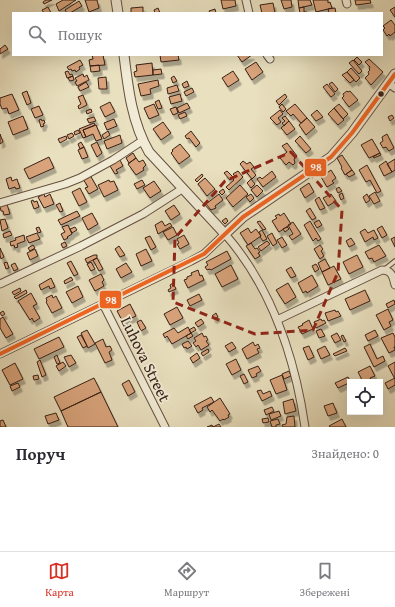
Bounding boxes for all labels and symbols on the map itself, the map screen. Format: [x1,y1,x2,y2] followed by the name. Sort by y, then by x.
[376,89,386,99] unlabelled marker
[304,158,327,177] line badge: 98
[310,159,322,175] text: 98
[99,290,122,309] line badge: 98
[105,292,117,308] text: 98
[115,312,177,406] street label: Luhova Street

